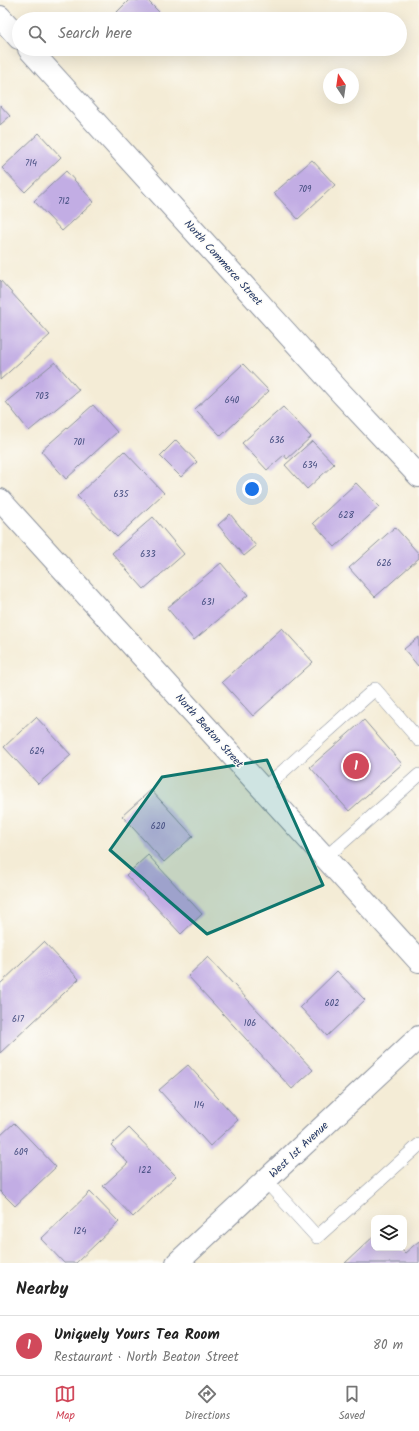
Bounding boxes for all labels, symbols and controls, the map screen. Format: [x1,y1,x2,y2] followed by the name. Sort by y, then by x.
[12,12,407,56] search box
[58,22,132,46] text: Search here
[26,23,48,45] icon: search
[323,68,359,104] north arrow
[25,156,37,171] house number: 714
[298,182,312,197] house number: 709
[58,194,70,209] house number: 712
[179,216,267,311] street label: North Commerce Street
[35,389,49,404] house number: 703
[225,393,240,408] house number: 640
[269,433,285,448] house number: 636
[73,435,85,450] house number: 701
[302,458,318,473] house number: 634
[242,479,262,499] your location
[114,487,130,502] house number: 635
[338,508,354,523] house number: 628
[140,547,156,562] house number: 633
[376,556,392,571] house number: 626
[202,595,215,610] house number: 631
[170,690,248,773] street label: North Beaton Street
[29,744,45,759] house number: 624
[343,751,369,781] pin: 1
[151,819,166,834] house number: 620
[325,996,339,1011] house number: 602
[12,1012,25,1027] house number: 617
[244,1016,256,1031] house number: 106
[194,1098,204,1113] house number: 114
[265,1117,333,1183] street label: West 1st Avenue
[14,1145,29,1160] house number: 609
[138,1163,152,1178] house number: 122
[371,1215,407,1251] map controls
[371,1215,407,1251] button: layers
[73,1224,87,1239] house number: 124
[16,1276,68,1303] text: Nearby
[54,1323,220,1347] text: Uniquely Yours Tea Room
[27,1335,31,1356] text: 1
[373,1335,403,1356] text: 80 m
[54,1347,239,1368] text: Restaurant · North Beaton Street
[54,1383,76,1425] tab: Map
[185,1383,230,1425] tab: Directions
[339,1383,365,1425] tab: Saved

